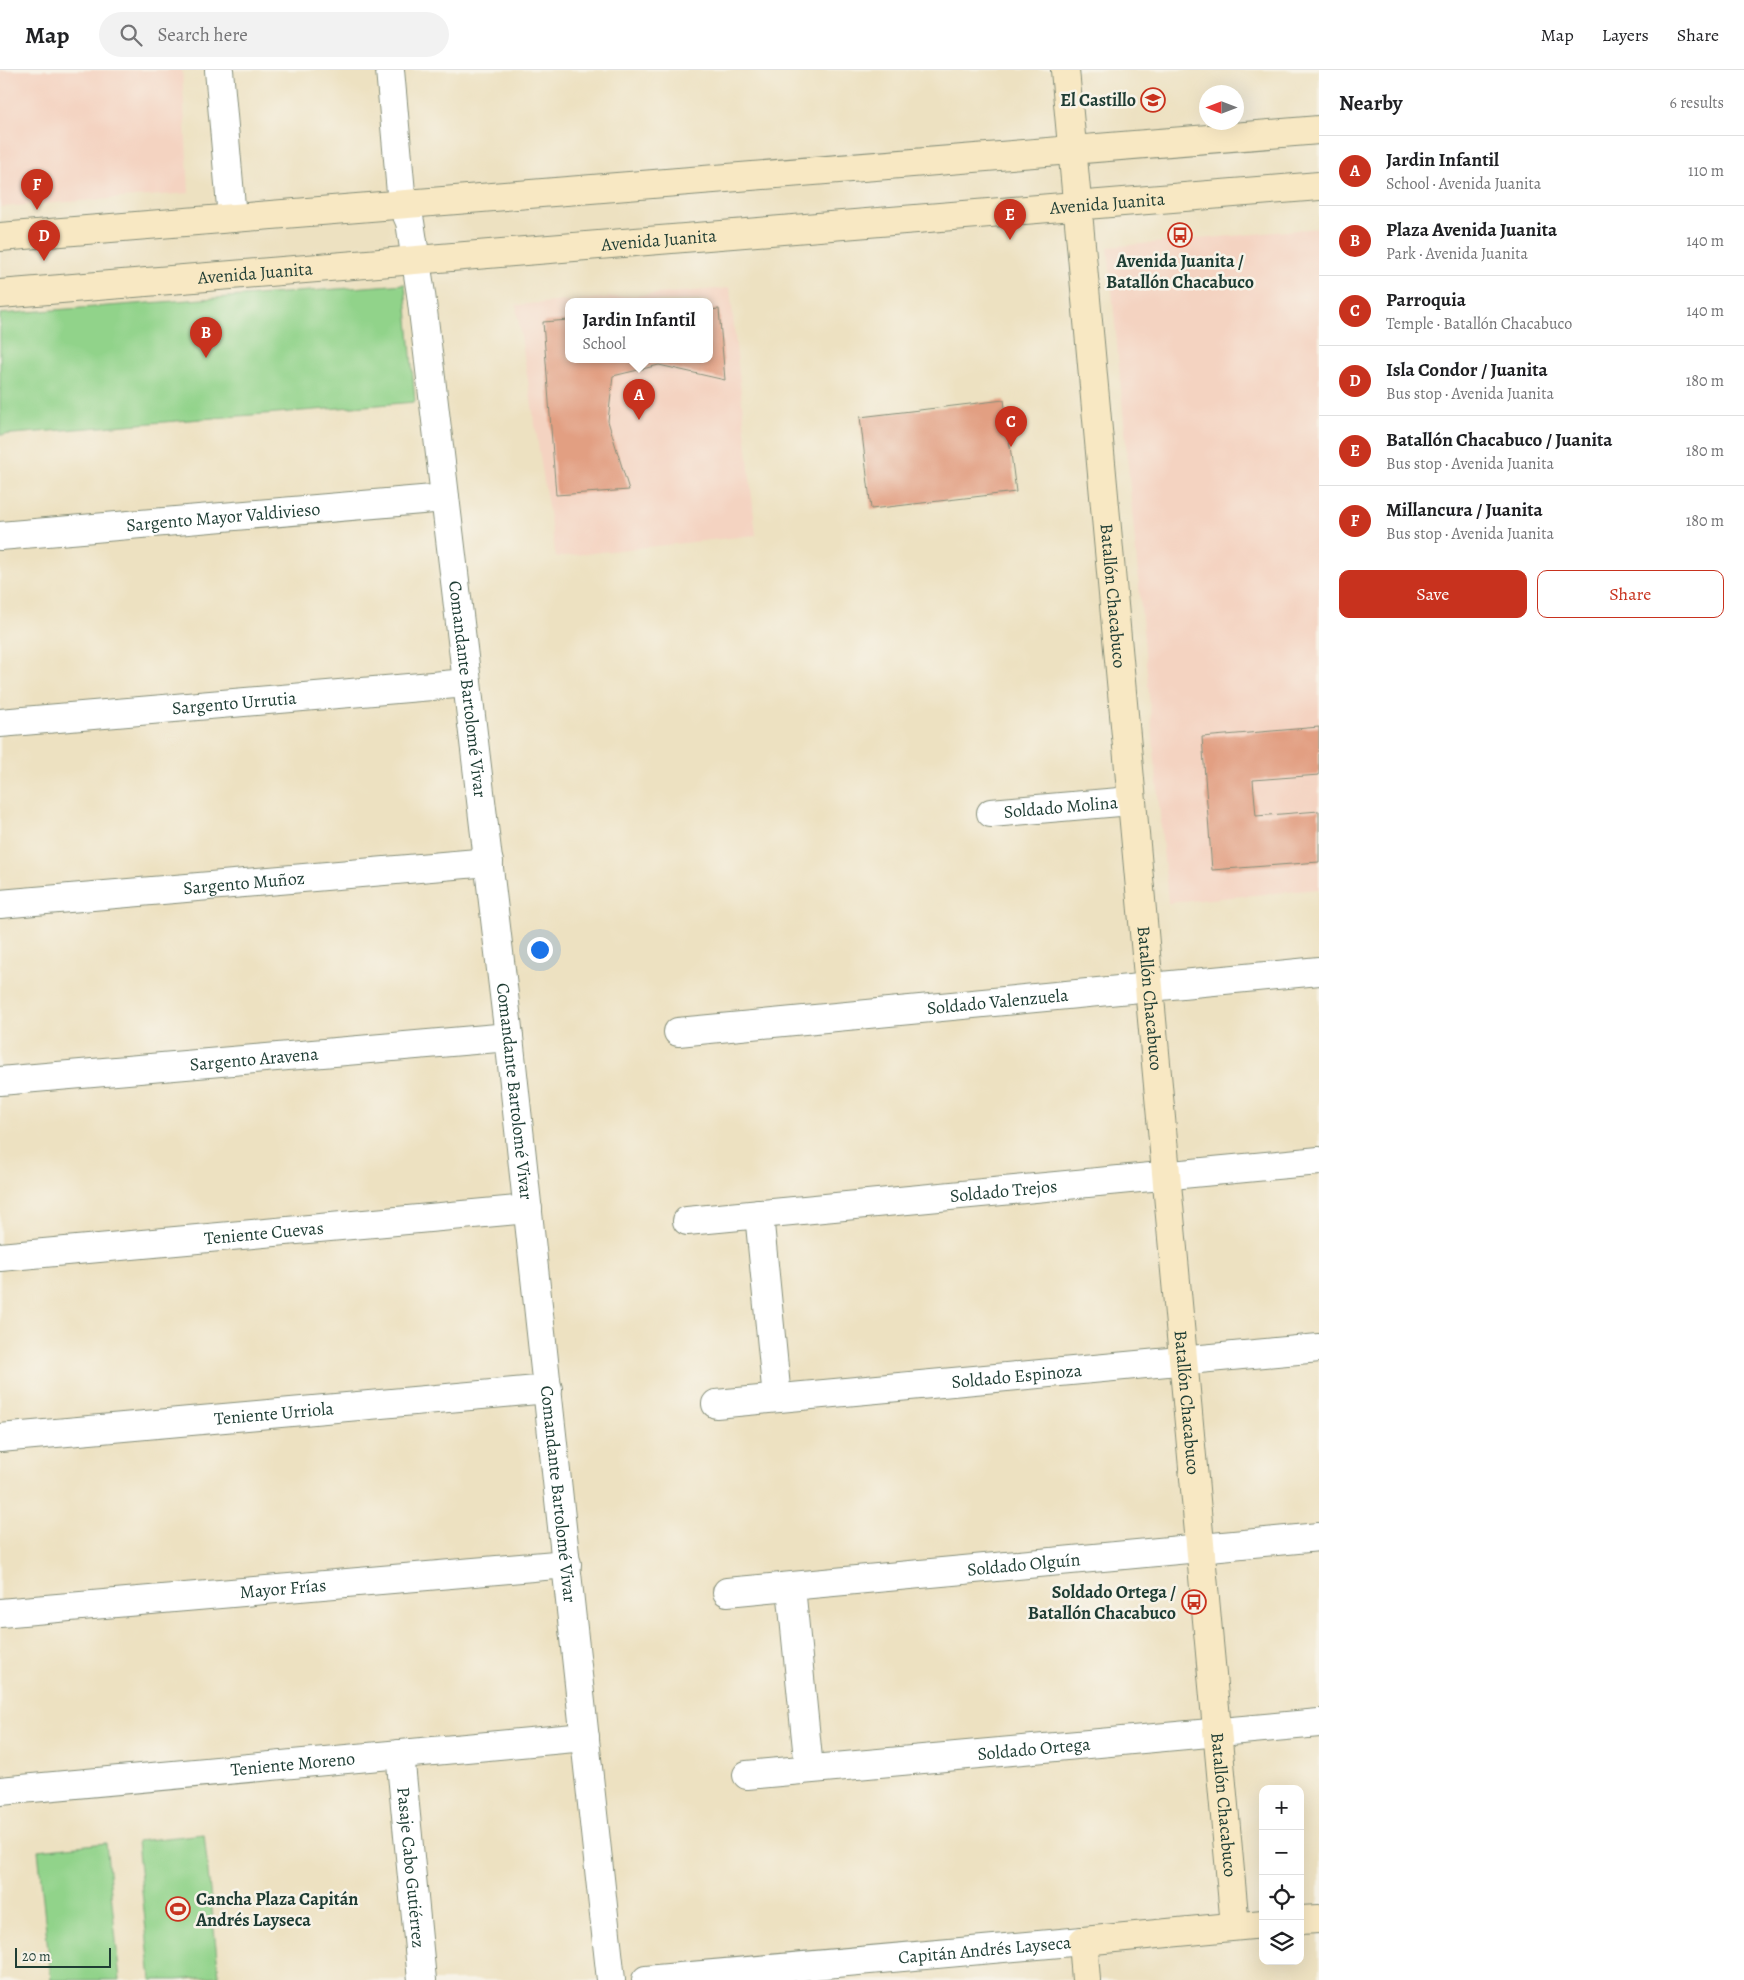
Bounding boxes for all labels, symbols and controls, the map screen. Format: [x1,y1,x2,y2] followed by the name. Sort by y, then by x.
[99,12,449,57] search box
[25,19,69,51] text: Map
[117,21,145,49] icon: search
[157,22,248,48] text: Search here
[1541,23,1574,47] text: Map
[1602,23,1649,47] text: Layers
[1677,23,1719,47] text: Share
[1199,85,1244,130] north arrow
[1140,87,1166,113] school or university icon: El Castillo
[1060,88,1136,112] place label: El Castillo
[1339,89,1402,117] text: Nearby
[1670,92,1724,114] text: 6 results
[1386,147,1499,173] text: Jardin Infantil
[1350,160,1360,182] text: A
[1688,160,1724,182] text: 110 m
[21,169,53,210] pin: F
[1386,173,1541,195] text: School · Avenida Juanita
[1048,187,1166,220] street label: Avenida Juanita
[994,199,1026,240] pin: E
[1386,217,1557,243] text: Plaza Avenida Juanita
[28,220,60,261] pin: D
[1167,222,1193,248] bus stop icon: Avenida Juanita / Batallón Chacabuco
[599,223,718,257] street label: Avenida Juanita
[1350,230,1360,252] text: B
[1686,230,1724,252] text: 140 m
[1386,243,1528,265] text: Park · Avenida Juanita
[1106,249,1254,294] place label: Avenida Juanita / Batallón Chacabuco
[196,256,314,290] street label: Avenida Juanita
[1386,287,1466,313] text: Parroquia
[565,298,713,363] popup
[1350,300,1360,322] text: C
[1686,300,1724,322] text: 140 m
[582,307,696,333] text: Jardin Infantil
[1386,313,1572,335] text: Temple · Batallón Chacabuco
[190,317,222,358] pin: B
[582,333,626,355] text: School
[1386,357,1548,383] text: Isla Condor / Juanita
[1349,370,1361,392] text: D
[1686,370,1724,392] text: 180 m
[623,379,655,420] pin: A
[1386,383,1554,405] text: Bus stop · Avenida Juanita
[995,406,1027,447] pin: C
[1386,427,1612,453] text: Batallón Chacabuco / Juanita
[1350,440,1360,462] text: E
[1686,440,1724,462] text: 180 m
[1386,453,1554,475] text: Bus stop · Avenida Juanita
[125,497,321,537] street label: Sargento Mayor Valdivieso
[1386,497,1543,523] text: Millancura / Juanita
[1351,510,1359,532] text: F
[1686,510,1724,532] text: 180 m
[1095,522,1132,669] street label: Batallón Chacabuco
[1386,523,1554,545] text: Bus stop · Avenida Juanita
[1339,570,1527,618] button: Save
[1537,570,1724,618] button: Share
[443,579,493,799] street label: Comandante Bartolomé Vivar
[171,686,298,720] street label: Sargento Urrutia
[1003,790,1119,824] street label: Soldado Molina
[182,866,306,900] street label: Sargento Muñoz
[1131,925,1169,1071] street label: Batallón Chacabuco
[527,937,553,963] your location
[491,982,539,1201] street label: Comandante Bartolomé Vivar
[926,983,1070,1020] street label: Soldado Valenzuela
[189,1041,320,1077] street label: Sargento Aravena
[949,1174,1058,1208] street label: Soldado Trejos
[203,1216,325,1250] street label: Teniente Cuevas
[1168,1329,1206,1476] street label: Batallón Chacabuco
[950,1358,1084,1394] street label: Soldado Espinoza
[535,1384,582,1604] street label: Comandante Bartolomé Vivar
[213,1396,335,1431] street label: Teniente Urriola
[966,1547,1081,1582] street label: Soldado Olguín
[239,1573,327,1604] street label: Mayor Frías
[1028,1580,1176,1625] place label: Soldado Ortega / Batallón Chacabuco
[1181,1589,1207,1615] bus stop icon: Soldado Ortega / Batallón Chacabuco
[1205,1731,1242,1878] street label: Batallón Chacabuco
[976,1732,1092,1766] street label: Soldado Ortega
[229,1746,356,1782] street label: Teniente Moreno
[1259,1785,1304,1965] map controls
[1259,1785,1304,1830] button: +
[391,1786,431,1949] street label: Pasaje Cabo Gutiérrez
[1259,1830,1304,1875] button: −
[1259,1875,1304,1920] button: locate
[195,1887,358,1932] place label: Cancha Plaza Capitán Andrés Layseca
[165,1896,191,1922] sports icon: Cancha Plaza Capitán Andrés Layseca
[1259,1920,1304,1965] button: layers
[897,1930,1073,1969] street label: Capitán Andrés Layseca
[15,1945,111,1968] scale bar
[22,1947,51,1966] text: 20 m

